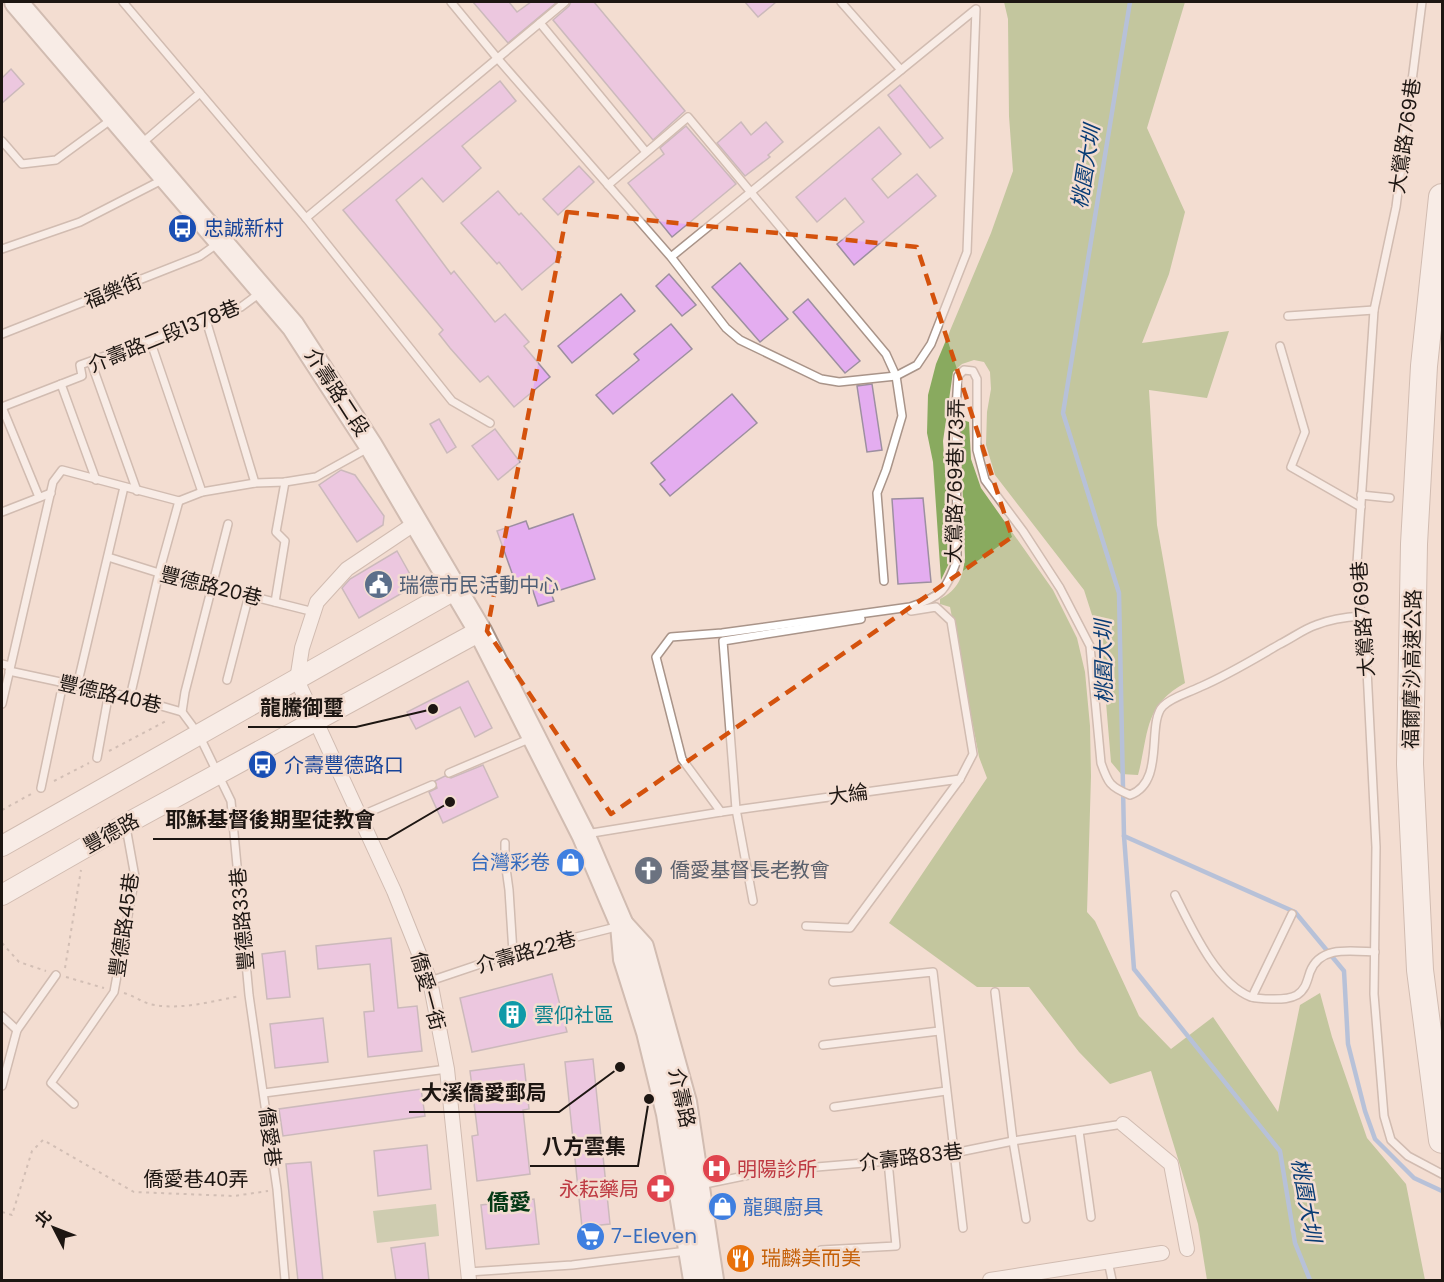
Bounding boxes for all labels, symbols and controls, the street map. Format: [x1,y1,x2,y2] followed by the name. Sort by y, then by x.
[1383,76,1427,196] street label: 大鶯路769巷
[1065,120,1107,211] water label: 桃園大圳
[167,212,199,244] bus stop icon: 忠誠新村
[204,214,284,242] place label: 忠誠新村
[80,267,146,315] street label: 福樂街
[84,293,244,379] street label: 介壽路二段1378巷
[298,342,376,442] street label: 介壽路二段
[940,398,970,564] street label: 大鶯路769巷173弄
[157,560,265,612] street label: 豐德路20巷
[1345,560,1381,678] street label: 大鶯路769巷
[362,569,394,601] public building icon: 瑞德市民活動中心
[399,571,559,599] place label: 瑞德市民活動中心
[1397,589,1427,749] street label: 福爾摩沙高速公路
[1088,617,1119,704] water label: 桃園大圳
[56,669,164,719] street label: 豐德路40巷
[248,688,356,727] callout: 龍騰御璽
[260,693,344,722] text: 龍騰御璽
[247,749,279,781] bus stop icon: 介壽豐德路口
[284,751,404,779] place label: 介壽豐德路口
[826,777,870,811] street label: 大綸
[153,800,387,839] callout: 耶穌基督後期聖徒教會
[165,805,375,834] text: 耶穌基督後期聖徒教會
[78,806,144,860] street label: 豐德路
[555,846,587,878] shop icon: 台灣彩卷
[470,848,550,876] place label: 台灣彩卷
[633,854,665,886] church icon: 僑愛基督長老教會
[670,856,830,884] place label: 僑愛基督長老教會
[224,866,260,972] street label: 豐德路33巷
[103,871,145,979] street label: 豐德路45巷
[473,924,579,980] street label: 介壽路22巷
[404,949,452,1033] street label: 僑愛一街
[497,999,529,1031] building icon: 雲仰社區
[534,1001,614,1029] place label: 雲仰社區
[662,1066,702,1130] street label: 介壽路
[409,1073,559,1112] callout: 大溪僑愛郵局
[421,1078,547,1107] text: 大溪僑愛郵局
[252,1106,288,1168] street label: 僑愛巷
[530,1127,638,1166] callout: 八方雲集
[542,1132,626,1161] text: 八方雲集
[857,1137,965,1177] street label: 介壽路83巷
[700,1153,732,1185] hospital icon: 明陽診所
[737,1155,817,1183] place label: 明陽診所
[1285,1156,1329,1247] water label: 桃園大圳
[143,1165,249,1193] street label: 僑愛巷40弄
[644,1173,676,1205] pharmacy icon: 永耘藥局
[559,1175,639,1203] place label: 永耘藥局
[487,1187,531,1218] district label: 僑愛
[706,1191,738,1223] shop icon: 龍興廚具
[743,1193,823,1221] place label: 龍興廚具
[24,1198,84,1258] north arrow
[29,1205,57,1232] text: 北
[574,1220,606,1252] supermarket icon: 7-Eleven
[611,1222,697,1250] place label: 7-Eleven
[724,1242,756,1274] restaurant icon: 瑞麟美而美
[761,1244,861,1272] place label: 瑞麟美而美

